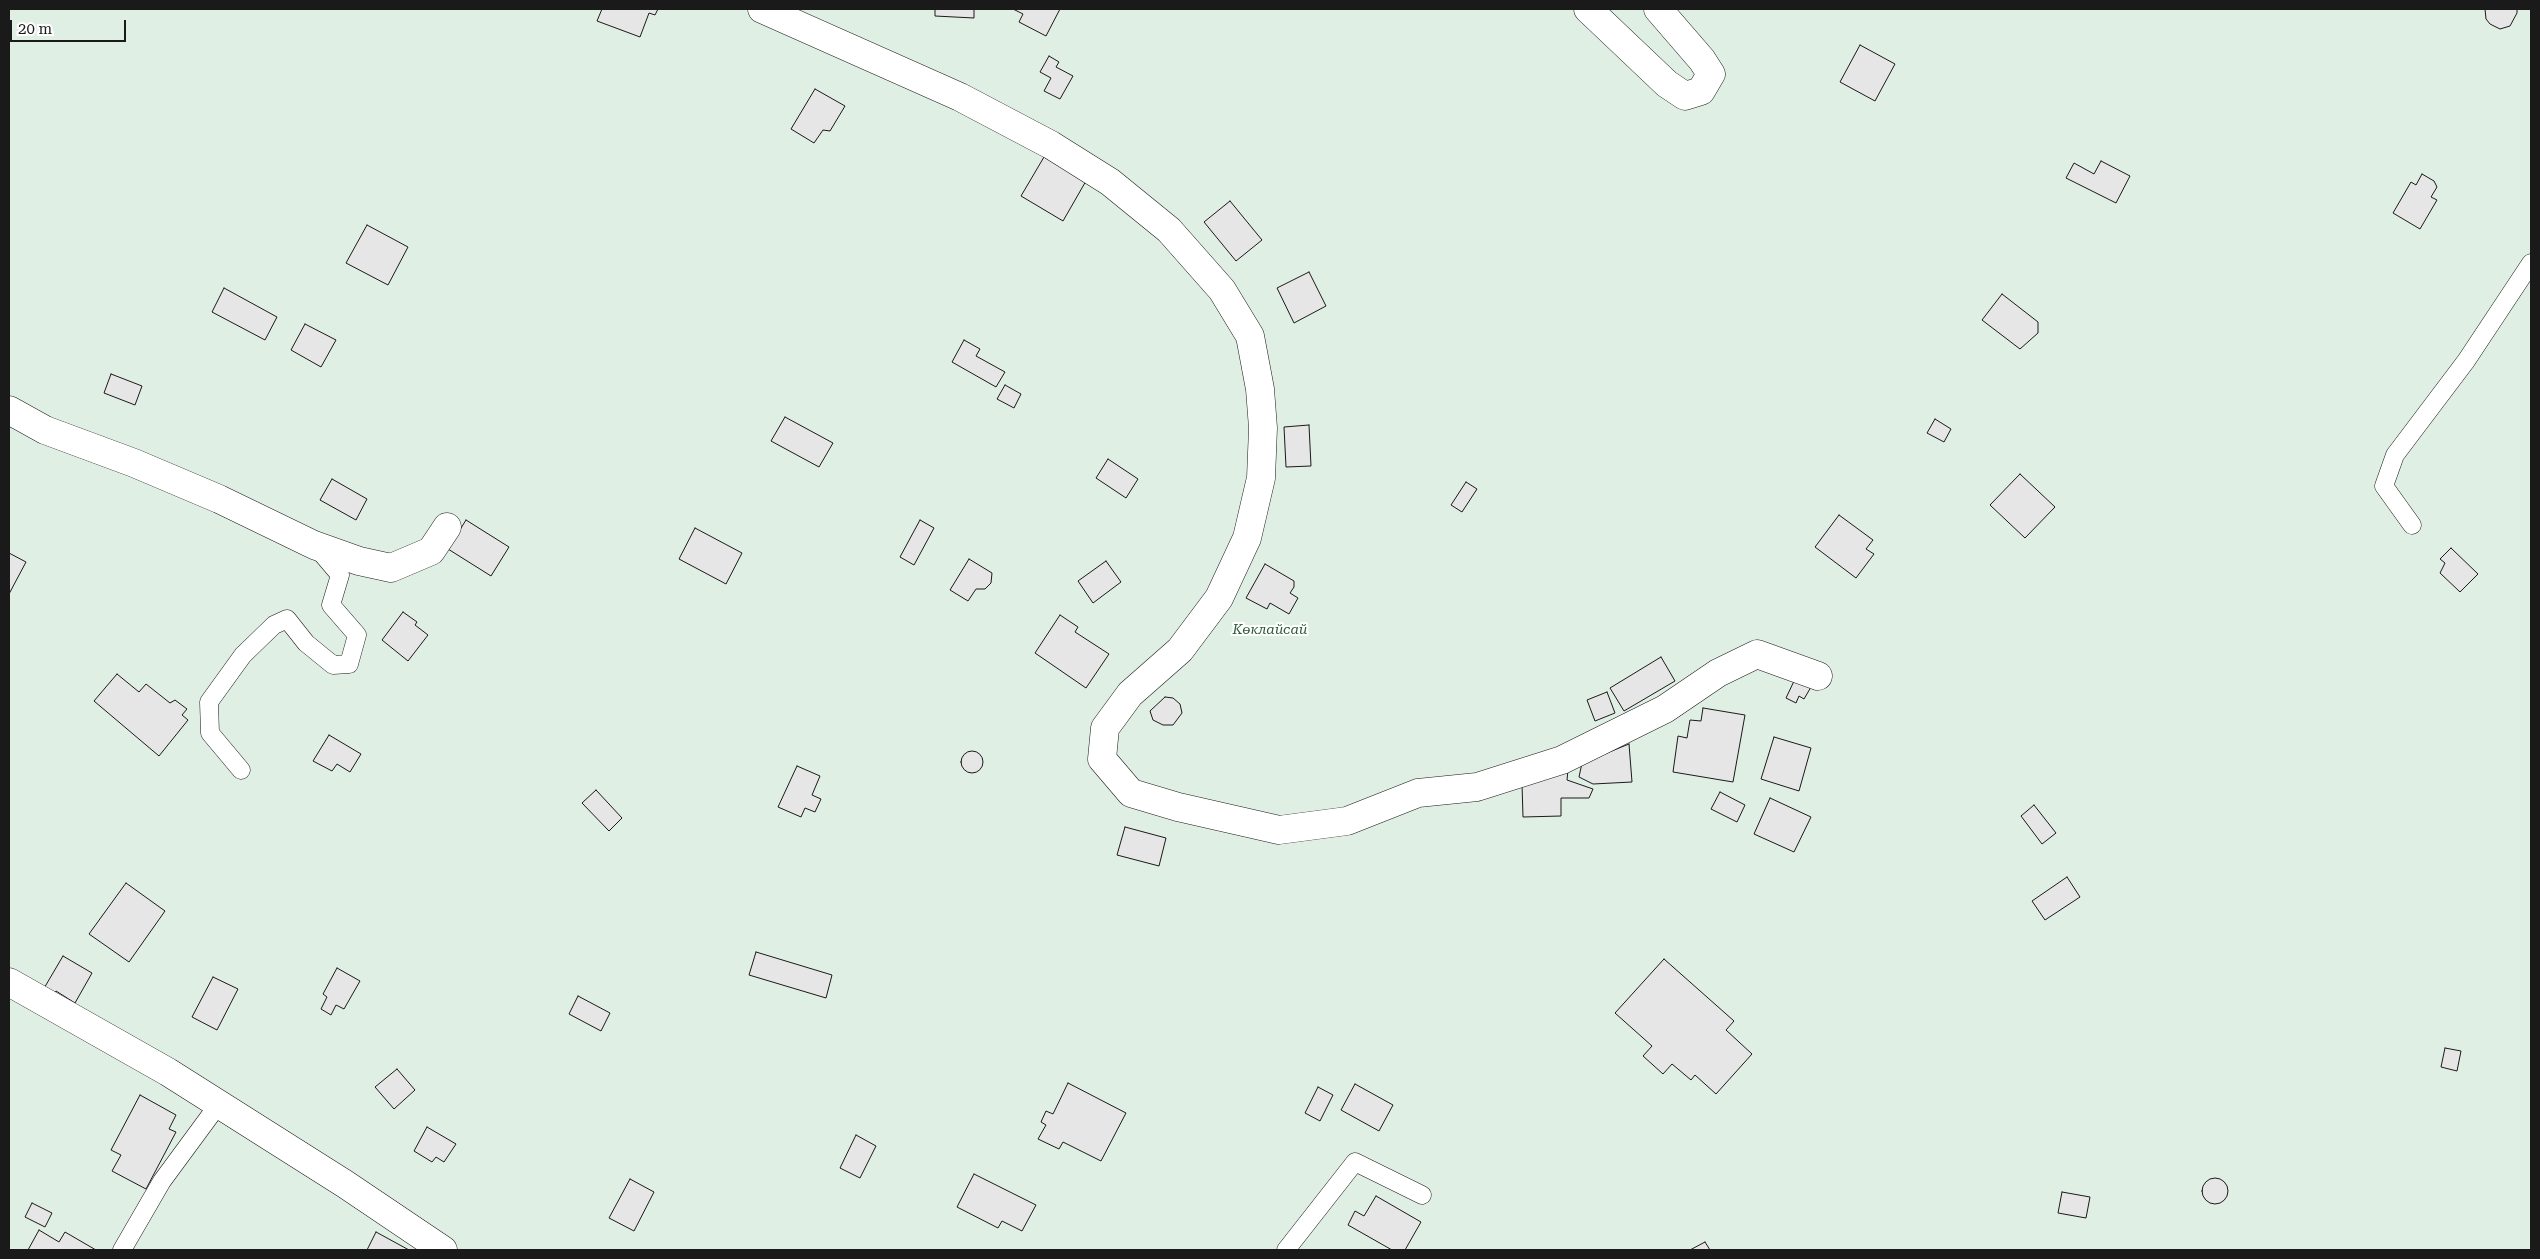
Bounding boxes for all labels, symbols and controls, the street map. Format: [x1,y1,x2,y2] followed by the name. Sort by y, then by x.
[12,10,129,42] scale bar
[18,20,52,38] text: 20 m
[1233,622,1307,638] park label: Көклайсай

